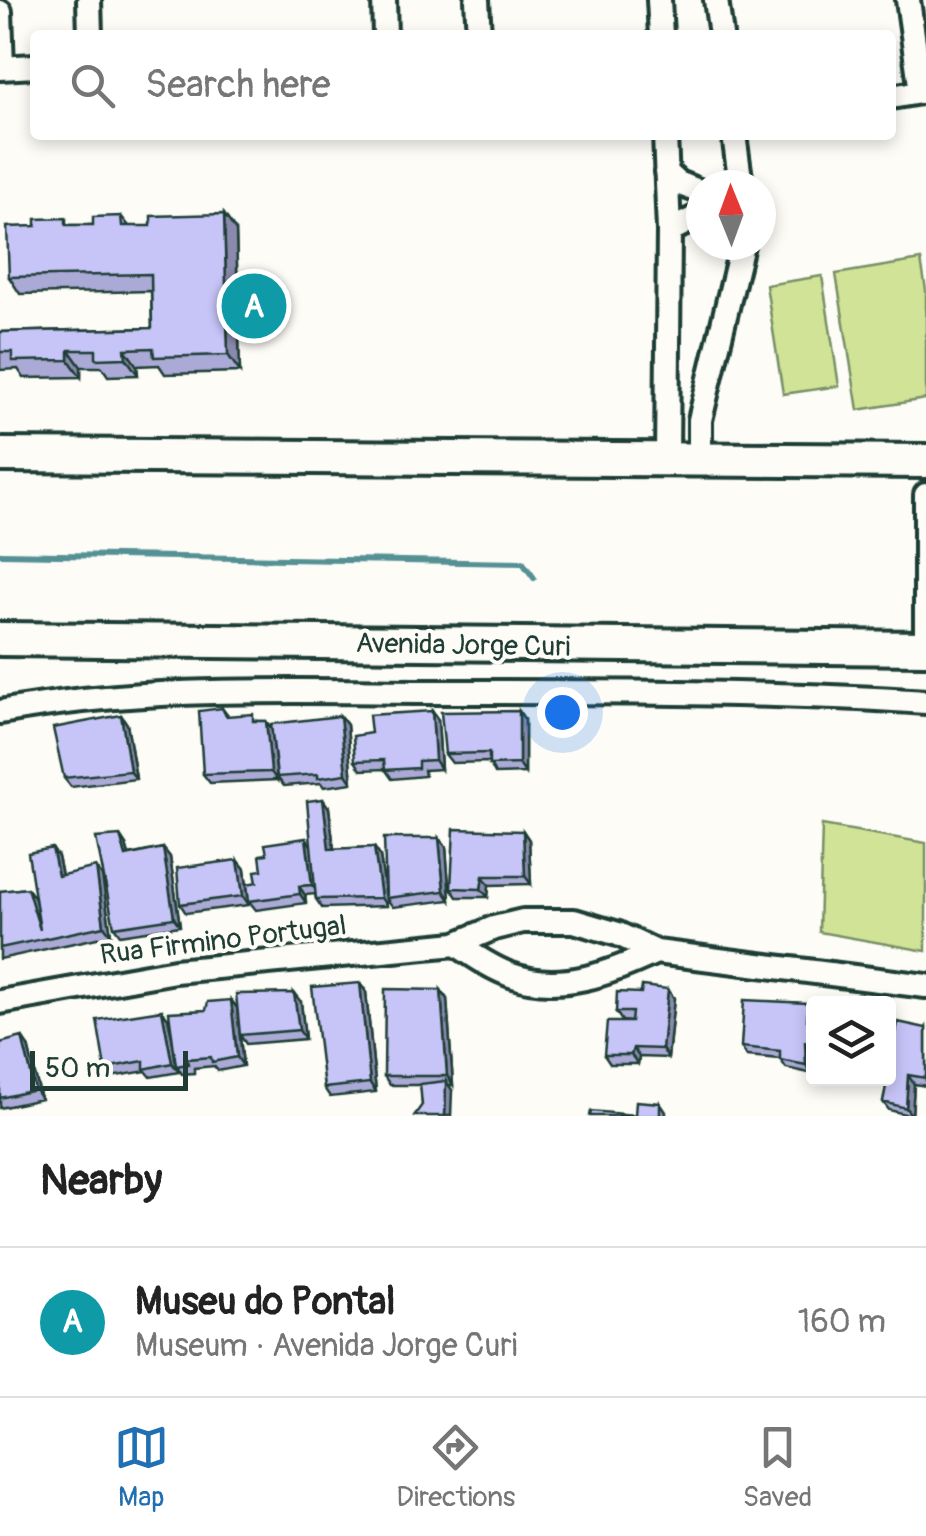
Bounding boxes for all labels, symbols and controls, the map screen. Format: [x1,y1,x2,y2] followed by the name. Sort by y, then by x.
[30,30,896,140] search box
[65,58,120,113] icon: search
[145,61,331,109] text: Search here
[686,170,776,260] north arrow
[222,268,286,344] pin: A
[355,626,571,665] street label: Avenida Jorge Curi
[537,687,588,738] your location
[98,908,348,973] street label: Rua Firmino Portugal
[806,996,896,1086] map controls
[806,996,896,1086] button: layers
[30,1046,188,1090] scale bar
[45,1051,110,1086] text: 50 m
[40,1155,162,1207] text: Nearby
[135,1278,395,1326] text: Museu do Pontal
[62,1302,83,1342] text: A
[798,1302,886,1342] text: 160 m
[135,1326,517,1366] text: Museum · Avenida Jorge Curi
[114,1420,169,1515] tab: Map
[396,1420,515,1515] tab: Directions
[743,1420,812,1515] tab: Saved

